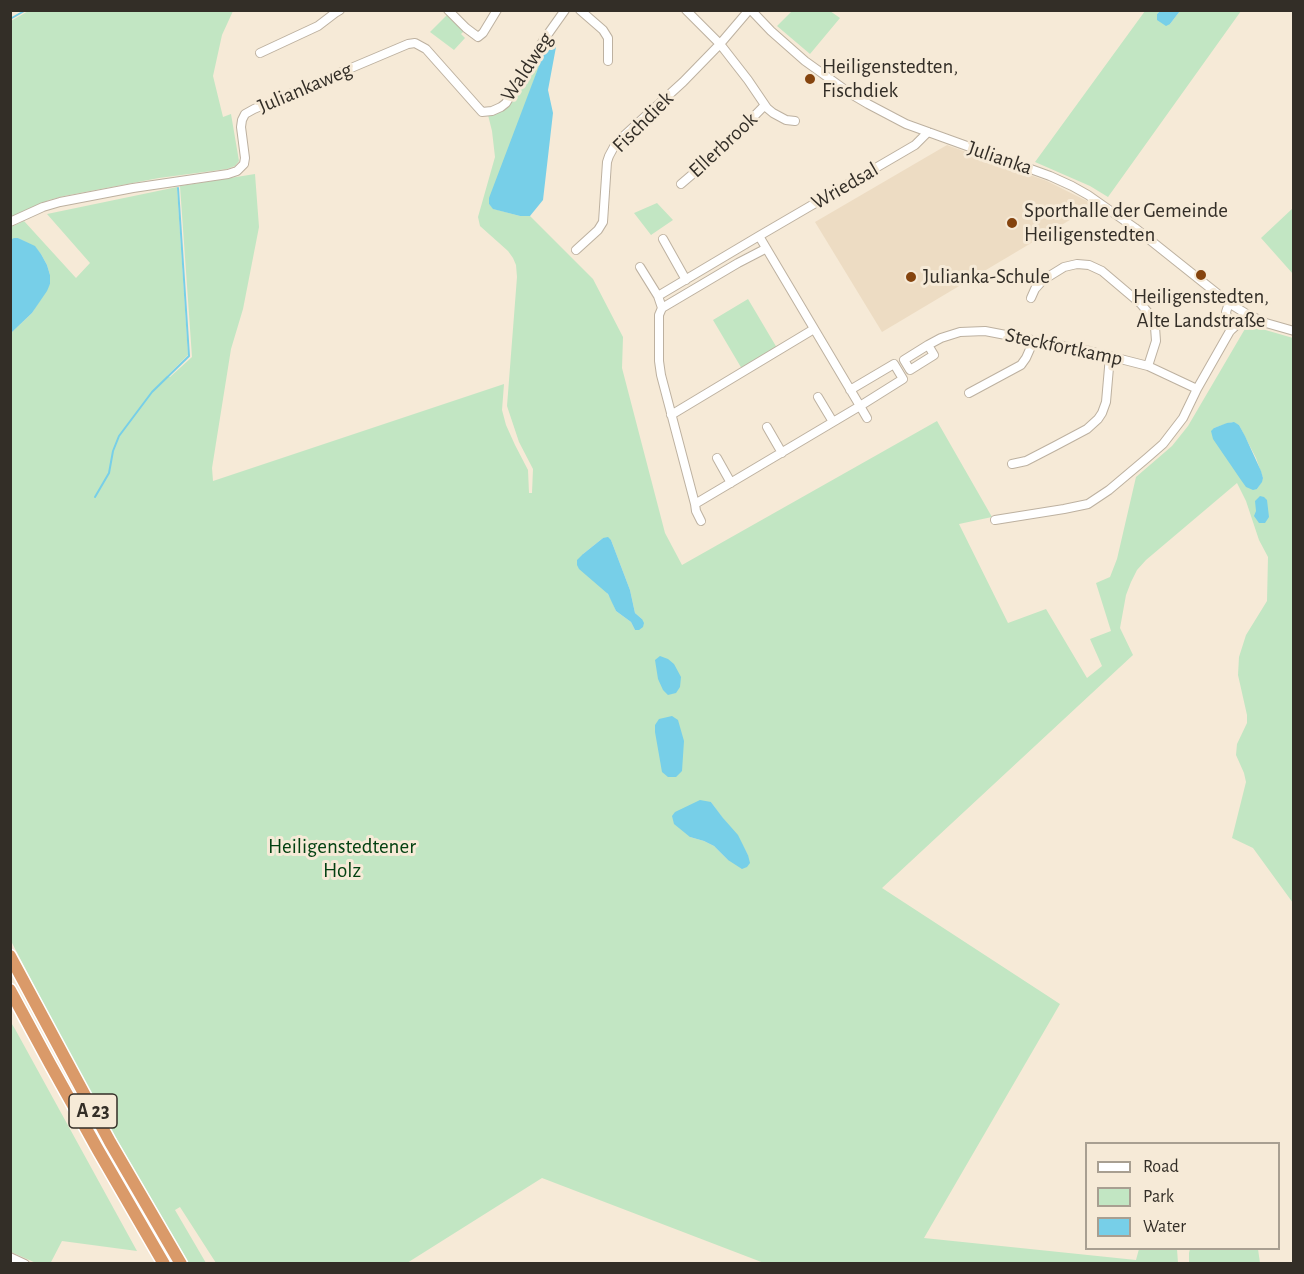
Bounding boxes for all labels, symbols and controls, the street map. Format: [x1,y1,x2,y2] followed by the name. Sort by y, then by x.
[495,28,559,106] street label: Waldweg
[822,54,958,104] place label: Heiligenstedten, Fischdiek
[254,57,356,119] street label: Juliankaweg
[803,72,817,86] marker: Heiligenstedten, Fischdiek
[607,86,679,158] street label: Fischdiek
[684,107,762,183] street label: Ellerbrook
[964,135,1036,181] street label: Julianka
[807,157,883,215] street label: Wriedsal
[1024,198,1228,248] place label: Sporthalle der Gemeinde Heiligenstedten
[1005,216,1019,230] marker: Sporthalle der Gemeinde Heiligenstedten
[923,264,1050,290] place label: Julianka-Schule
[1194,268,1208,282] marker: Heiligenstedten, Alte Landstraße
[904,270,918,284] marker: Julianka-Schule
[1133,284,1269,334] place label: Heiligenstedten, Alte Landstraße
[1003,322,1125,372] street label: Steckfortkamp
[268,834,416,884] park label: Heiligenstedtener Holz
[69,1094,117,1128] road number: A 23
[1085,1142,1280,1250] legend
[1143,1158,1179,1176] text: Road
[1143,1188,1174,1206] text: Park
[1143,1218,1186,1236] text: Water

